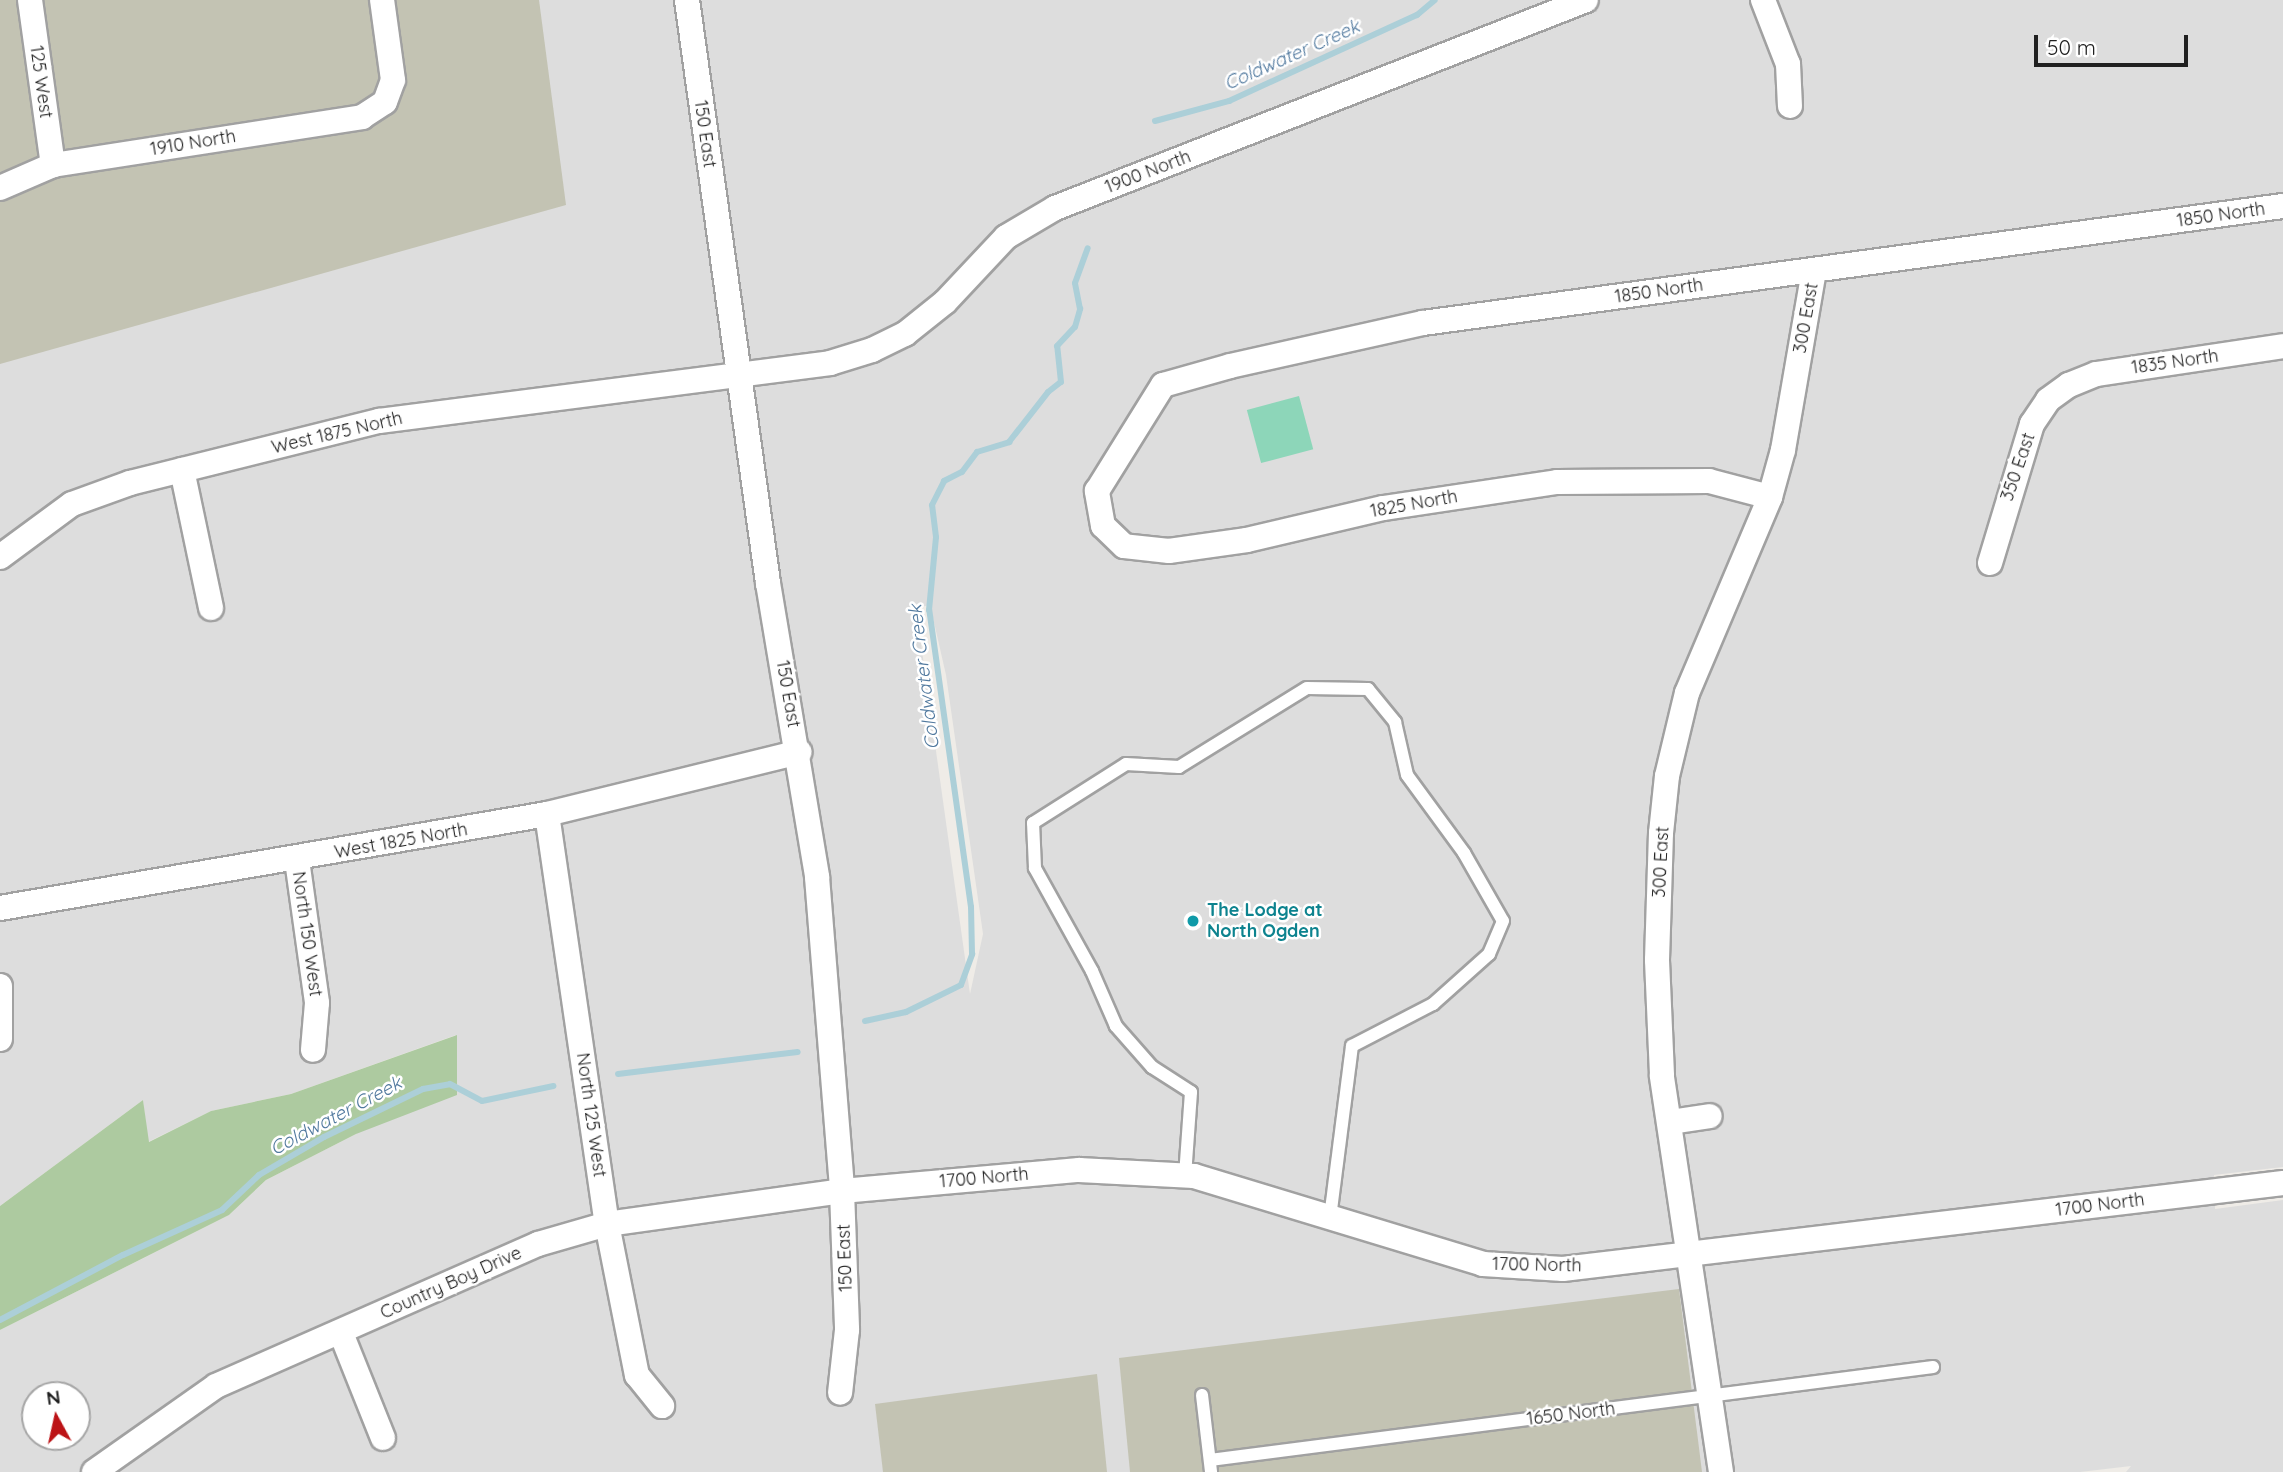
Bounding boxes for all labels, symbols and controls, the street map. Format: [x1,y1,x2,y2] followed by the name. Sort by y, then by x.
[1221,15,1363,95] water label: Coldwater Creek
[2038,21,2192,65] scale bar
[2047,34,2096,60] text: 50 m
[25,44,57,120] street label: 125 West
[690,99,720,169] street label: 150 East
[149,126,237,160] street label: 1910 North
[1102,146,1194,198] street label: 1900 North
[2175,198,2267,232] street label: 1850 North
[1613,274,1705,308] street label: 1850 North
[1789,281,1823,355] street label: 300 East
[2130,345,2220,379] street label: 1835 North
[269,407,405,459] street label: West 1875 North
[1996,430,2040,504] street label: 350 East
[1369,486,1459,522] street label: 1825 North
[904,603,944,751] water label: Coldwater Creek
[771,659,805,729] street label: 150 East
[333,819,469,863] street label: West 1825 North
[1648,826,1674,898] street label: 300 East
[288,870,326,998] street label: North 150 West
[1207,900,1323,942] place label: The Lodge at North Ogden
[1185,913,1201,929] marker: The Lodge at North Ogden
[572,1051,610,1179] street label: North 125 West
[266,1072,406,1160] water label: Coldwater Creek
[938,1163,1030,1193] street label: 1700 North
[2054,1189,2146,1221] street label: 1700 North
[833,1224,857,1292] street label: 150 East
[377,1242,525,1324] street label: Country Boy Drive
[1492,1253,1582,1277] street label: 1700 North
[21,1381,91,1451] north arrow
[45,1384,62,1410] text: N
[1526,1398,1616,1430] street label: 1650 North

